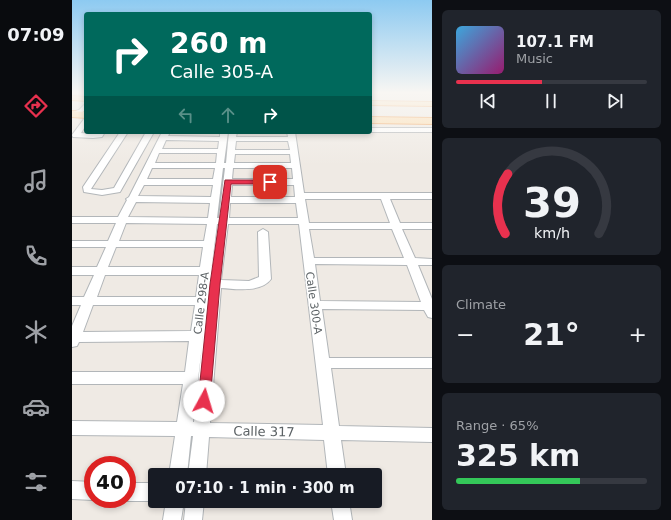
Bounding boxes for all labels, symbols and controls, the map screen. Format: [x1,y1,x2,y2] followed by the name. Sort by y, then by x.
[7,24,65,45] text: 07:09
[170,27,267,60] text: 260 m
[104,28,156,80] icon: right
[516,33,594,51] text: 107.1 FM
[516,51,553,66] text: Music
[170,61,273,82] text: Calle 305-A
[477,90,499,112] icon: previous
[540,90,562,112] icon: pause
[604,90,626,112] icon: next
[22,92,50,120] icon: directions
[175,104,197,126] icon: left
[217,104,239,126] icon: ahead
[259,104,281,126] icon: right
[253,165,287,199] pin
[22,167,50,195] icon: music
[259,171,281,193] icon: arrive
[523,178,580,227] text: 39
[533,225,570,241] text: km/h
[22,242,50,270] icon: phone
[191,271,212,335] street label: Calle 298-A
[303,271,324,336] street label: Calle 300-A
[456,297,506,312] text: Climate
[523,317,580,352] text: 21°
[22,318,50,346] icon: climate
[456,322,474,347] text: −
[629,322,647,347] text: +
[183,380,225,422] position arrow
[22,393,50,421] icon: car
[456,418,539,433] text: Range · 65%
[233,423,295,440] street label: Calle 317
[456,438,580,473] text: 325 km
[84,456,136,508] speed limit sign: 40
[22,468,50,496] icon: filters
[175,479,355,497] text: 07:10 · 1 min · 300 m

